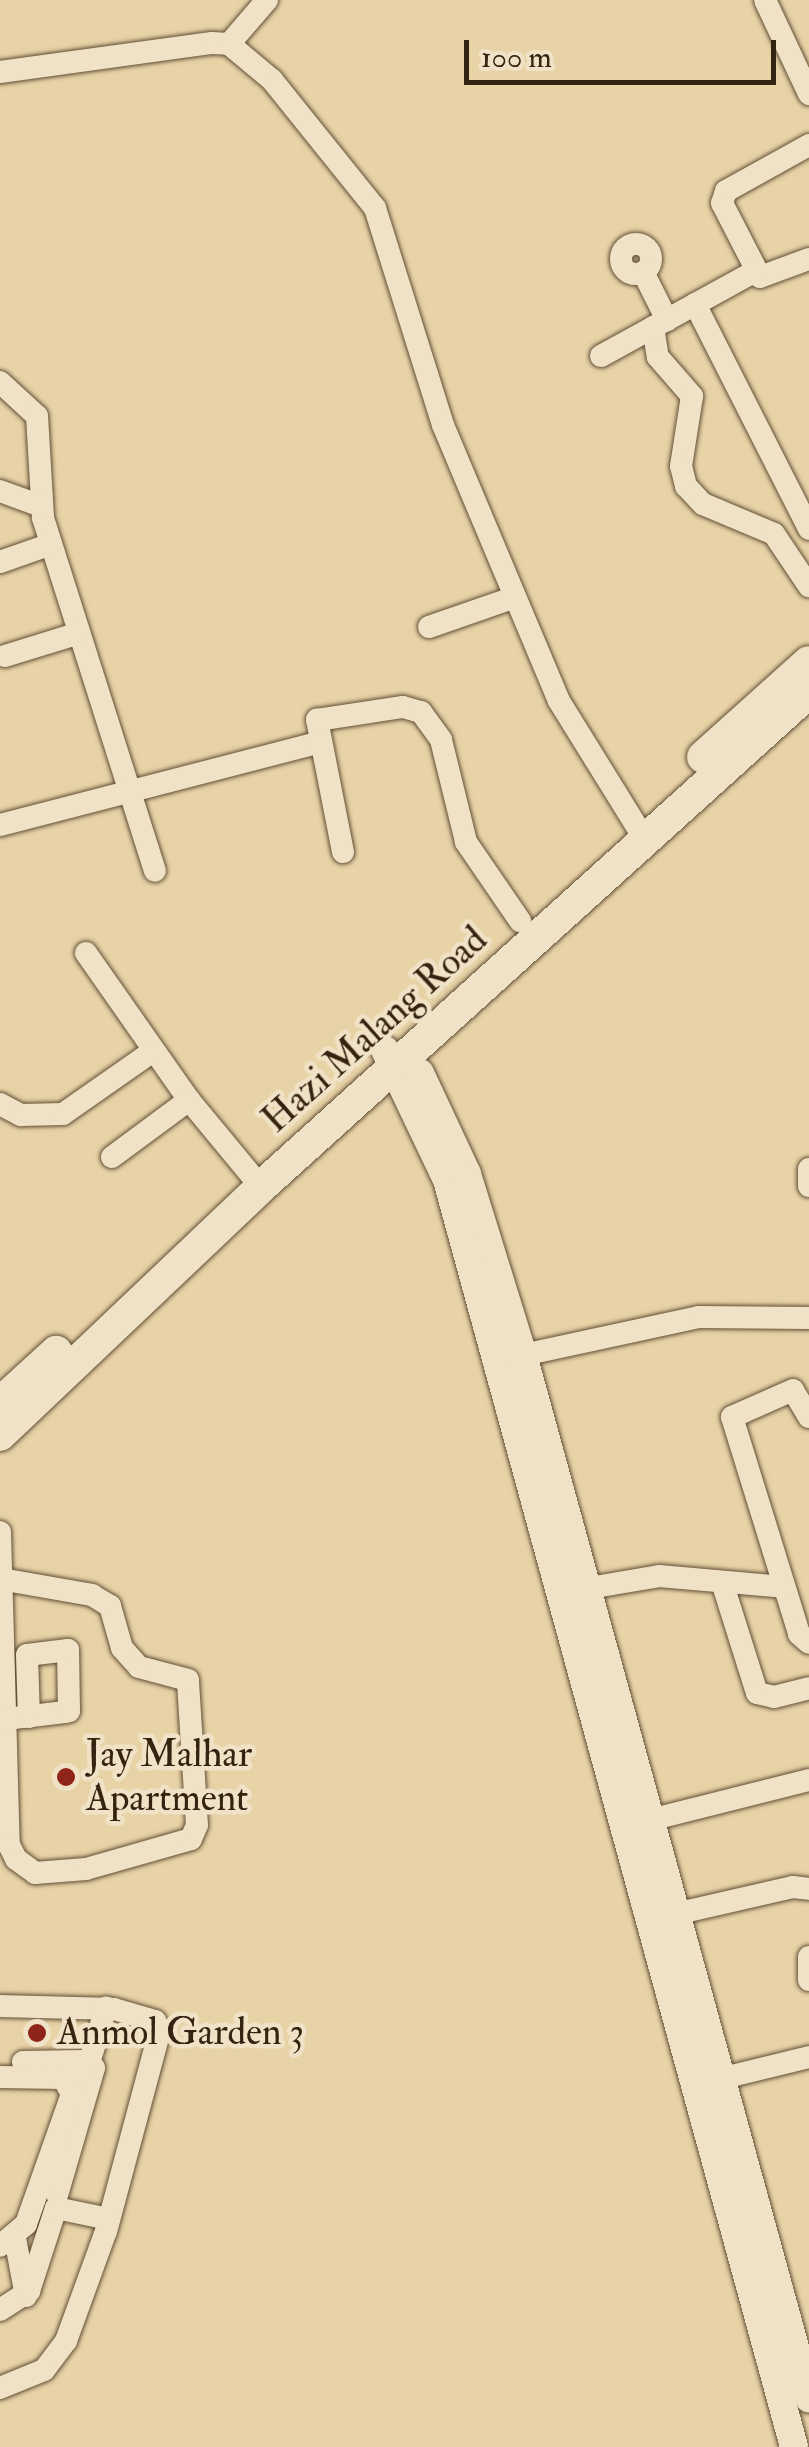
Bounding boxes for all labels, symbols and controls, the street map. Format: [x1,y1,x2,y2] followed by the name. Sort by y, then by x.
[469,20,782,82] scale bar
[481,39,552,76] text: 100 m
[253,917,497,1143] street label: Hazi Malang Road
[86,1732,252,1822] place label: Jay Malhar Apartment
[55,1766,77,1788] marker: Jay Malhar Apartment
[57,2010,304,2056] place label: Anmol Garden 3
[26,2022,48,2044] marker: Anmol Garden 3

